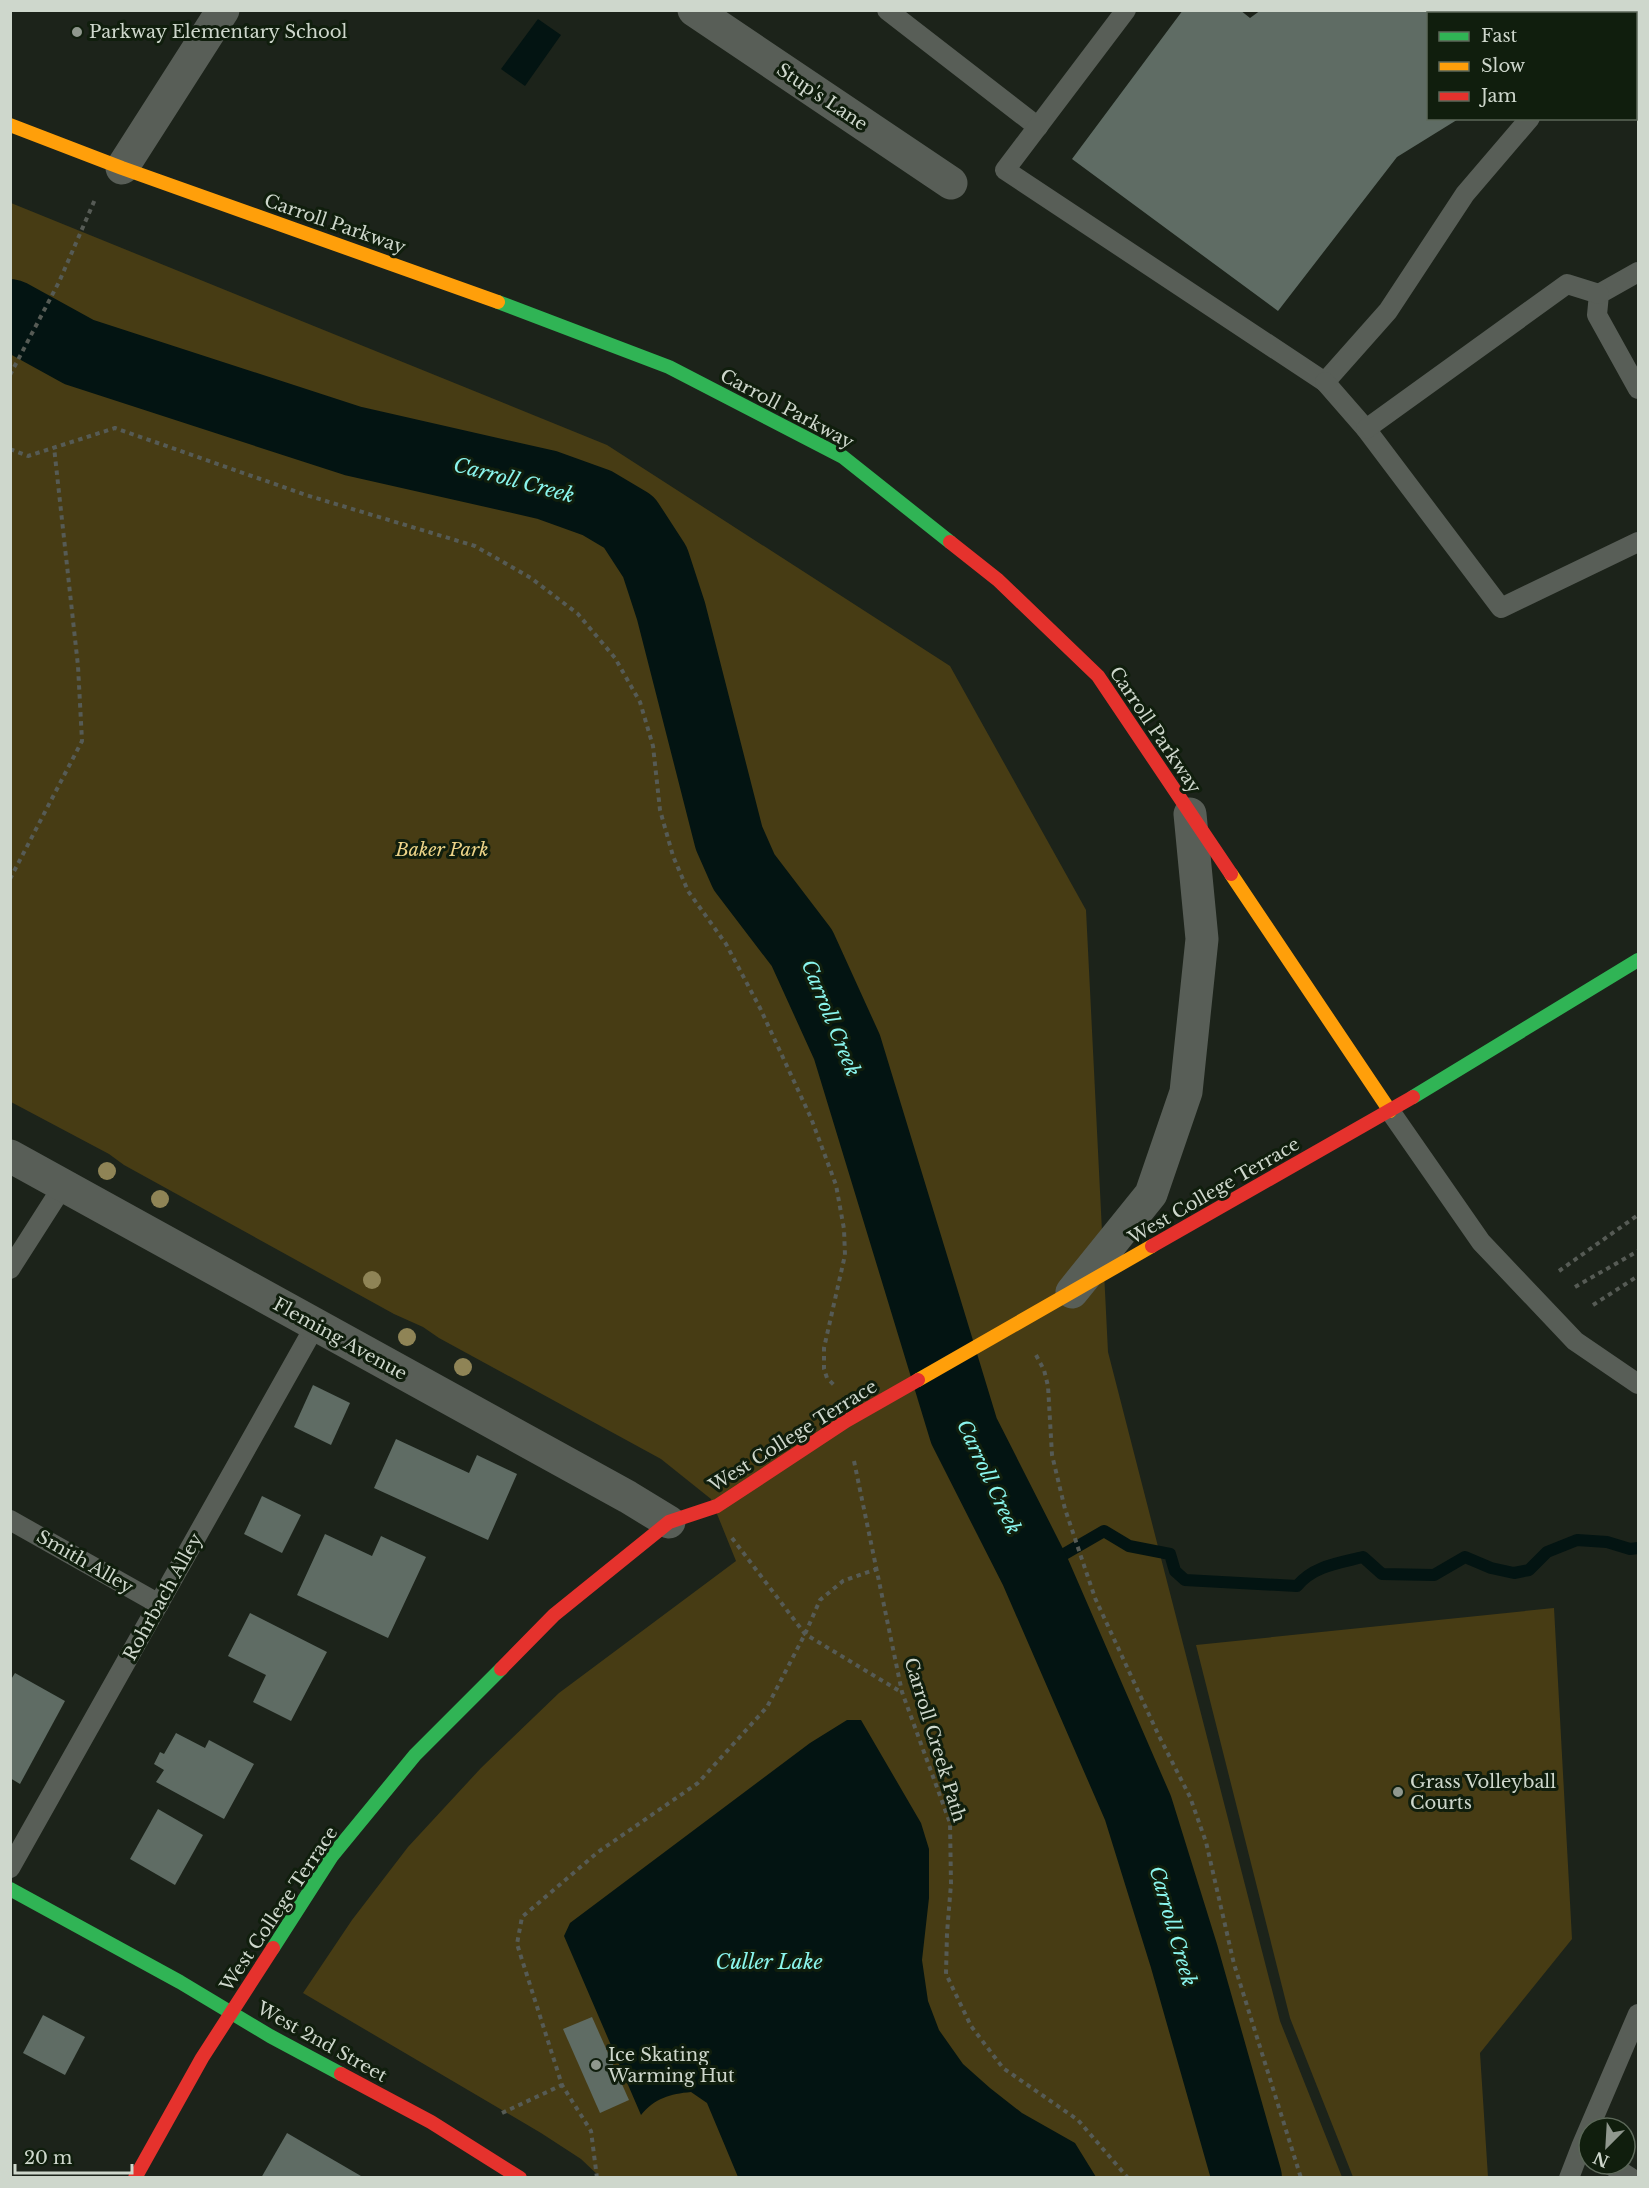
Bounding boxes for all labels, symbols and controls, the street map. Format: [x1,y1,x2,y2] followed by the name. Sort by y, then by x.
[1427,12,1637,120] legend
[89,21,348,43] place label: Parkway Elementary School
[70,25,84,39] marker: Parkway Elementary School
[1481,25,1518,47] text: Fast
[1481,55,1526,77] text: Slow
[772,59,872,135] street label: Stup's Lane
[1479,85,1517,107] text: Jam
[261,189,409,259] street label: Carroll Parkway
[716,365,858,454] street label: Carroll Parkway
[451,452,577,508] water label: Carroll Creek
[1104,662,1206,798] street label: Carroll Parkway
[395,839,488,861] park label: Baker Park
[797,956,865,1080] water label: Carroll Creek
[1124,1133,1304,1250] street label: West College Terrace
[269,1293,411,1385] street label: Fleming Avenue
[704,1375,881,1497] street label: West College Terrace
[952,1416,1026,1538] water label: Carroll Creek
[33,1526,138,1599] street label: Smith Alley
[119,1529,207,1664] street label: Rohrbach Alley
[900,1655,970,1825] street label: Carroll Creek Path
[1410,1771,1556,1814] place label: Grass Volleyball Courts
[1391,1785,1405,1799] marker: Grass Volleyball Courts
[215,1822,342,1996] street label: West College Terrace
[1144,1863,1202,1989] water label: Carroll Creek
[715,1950,823,1974] water label: Culler Lake
[252,1997,391,2087] street label: West 2nd Street
[607,2044,735,2087] place label: Ice Skating Warming Hut
[589,2058,603,2072] marker: Ice Skating Warming Hut
[1577,2116,1637,2176] north arrow
[15,2137,132,2175] scale bar
[24,2147,72,2169] text: 20 m
[1590,2148,1612,2172] text: N

